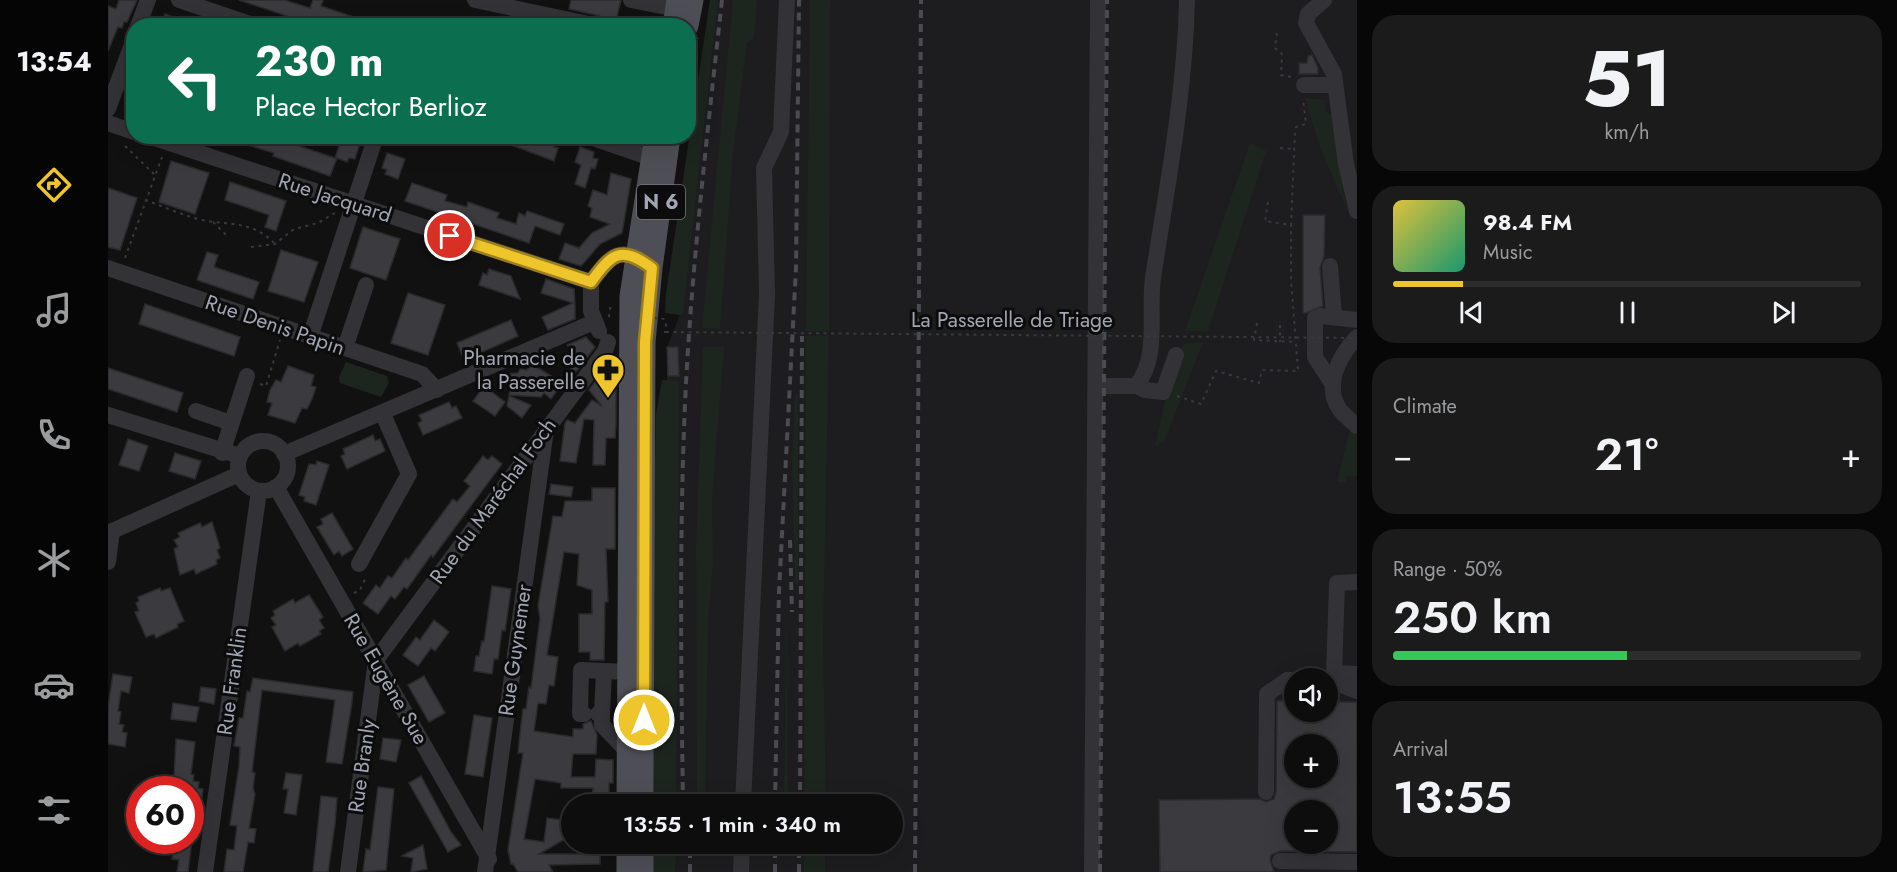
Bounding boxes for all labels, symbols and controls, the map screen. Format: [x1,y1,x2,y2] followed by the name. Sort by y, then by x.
[1582,23,1672,135] text: 51
[255,31,383,92] text: 230 m
[16,42,92,81] text: 13:54
[156,42,234,120] icon: left
[255,87,487,126] text: Place Hector Berlioz
[1604,118,1650,147] text: km/h
[33,164,75,206] icon: directions
[275,166,395,230] street label: Rue Jacquard
[637,185,685,219] road number: N 6
[1483,206,1572,238] text: 98.4 FM
[424,210,475,261] pin
[433,219,466,252] icon: arrive
[1483,238,1533,267] text: Music
[201,287,349,363] street label: Rue Denis Papin
[33,289,75,331] icon: music
[1455,296,1488,329] icon: previous
[1611,296,1644,329] icon: pause
[1767,296,1800,329] icon: next
[911,305,1113,335] street label: La Passerelle de Triage
[463,343,585,397] place label: Pharmacie de la Passerelle
[590,352,626,399] pharmacy icon: Pharmacie de la Passerelle
[1393,392,1457,421] text: Climate
[422,412,564,590] street label: Rue du Maréchal Foch
[33,414,75,456] icon: phone
[1595,422,1658,487] text: 21°
[1393,432,1412,479] text: −
[1841,432,1861,479] text: +
[33,539,75,581] icon: climate
[1393,555,1502,584] text: Range · 50%
[491,581,539,718] street label: Rue Guynemer
[1393,585,1552,650] text: 250 km
[336,608,436,750] street label: Rue Eugène Sue
[210,625,254,737] street label: Rue Franklin
[33,664,75,706] icon: car
[1284,668,1338,854] map controls
[1284,668,1338,722] button: sound
[612,688,676,752] position arrow
[341,717,384,815] street label: Rue Branly
[1284,734,1338,788] button: +
[1393,735,1448,764] text: Arrival
[1393,765,1512,830] text: 13:55
[126,776,204,854] speed limit sign: 60
[33,789,75,831] icon: filters
[1284,800,1338,854] button: −
[623,808,841,840] text: 13:55 · 1 min · 340 m

